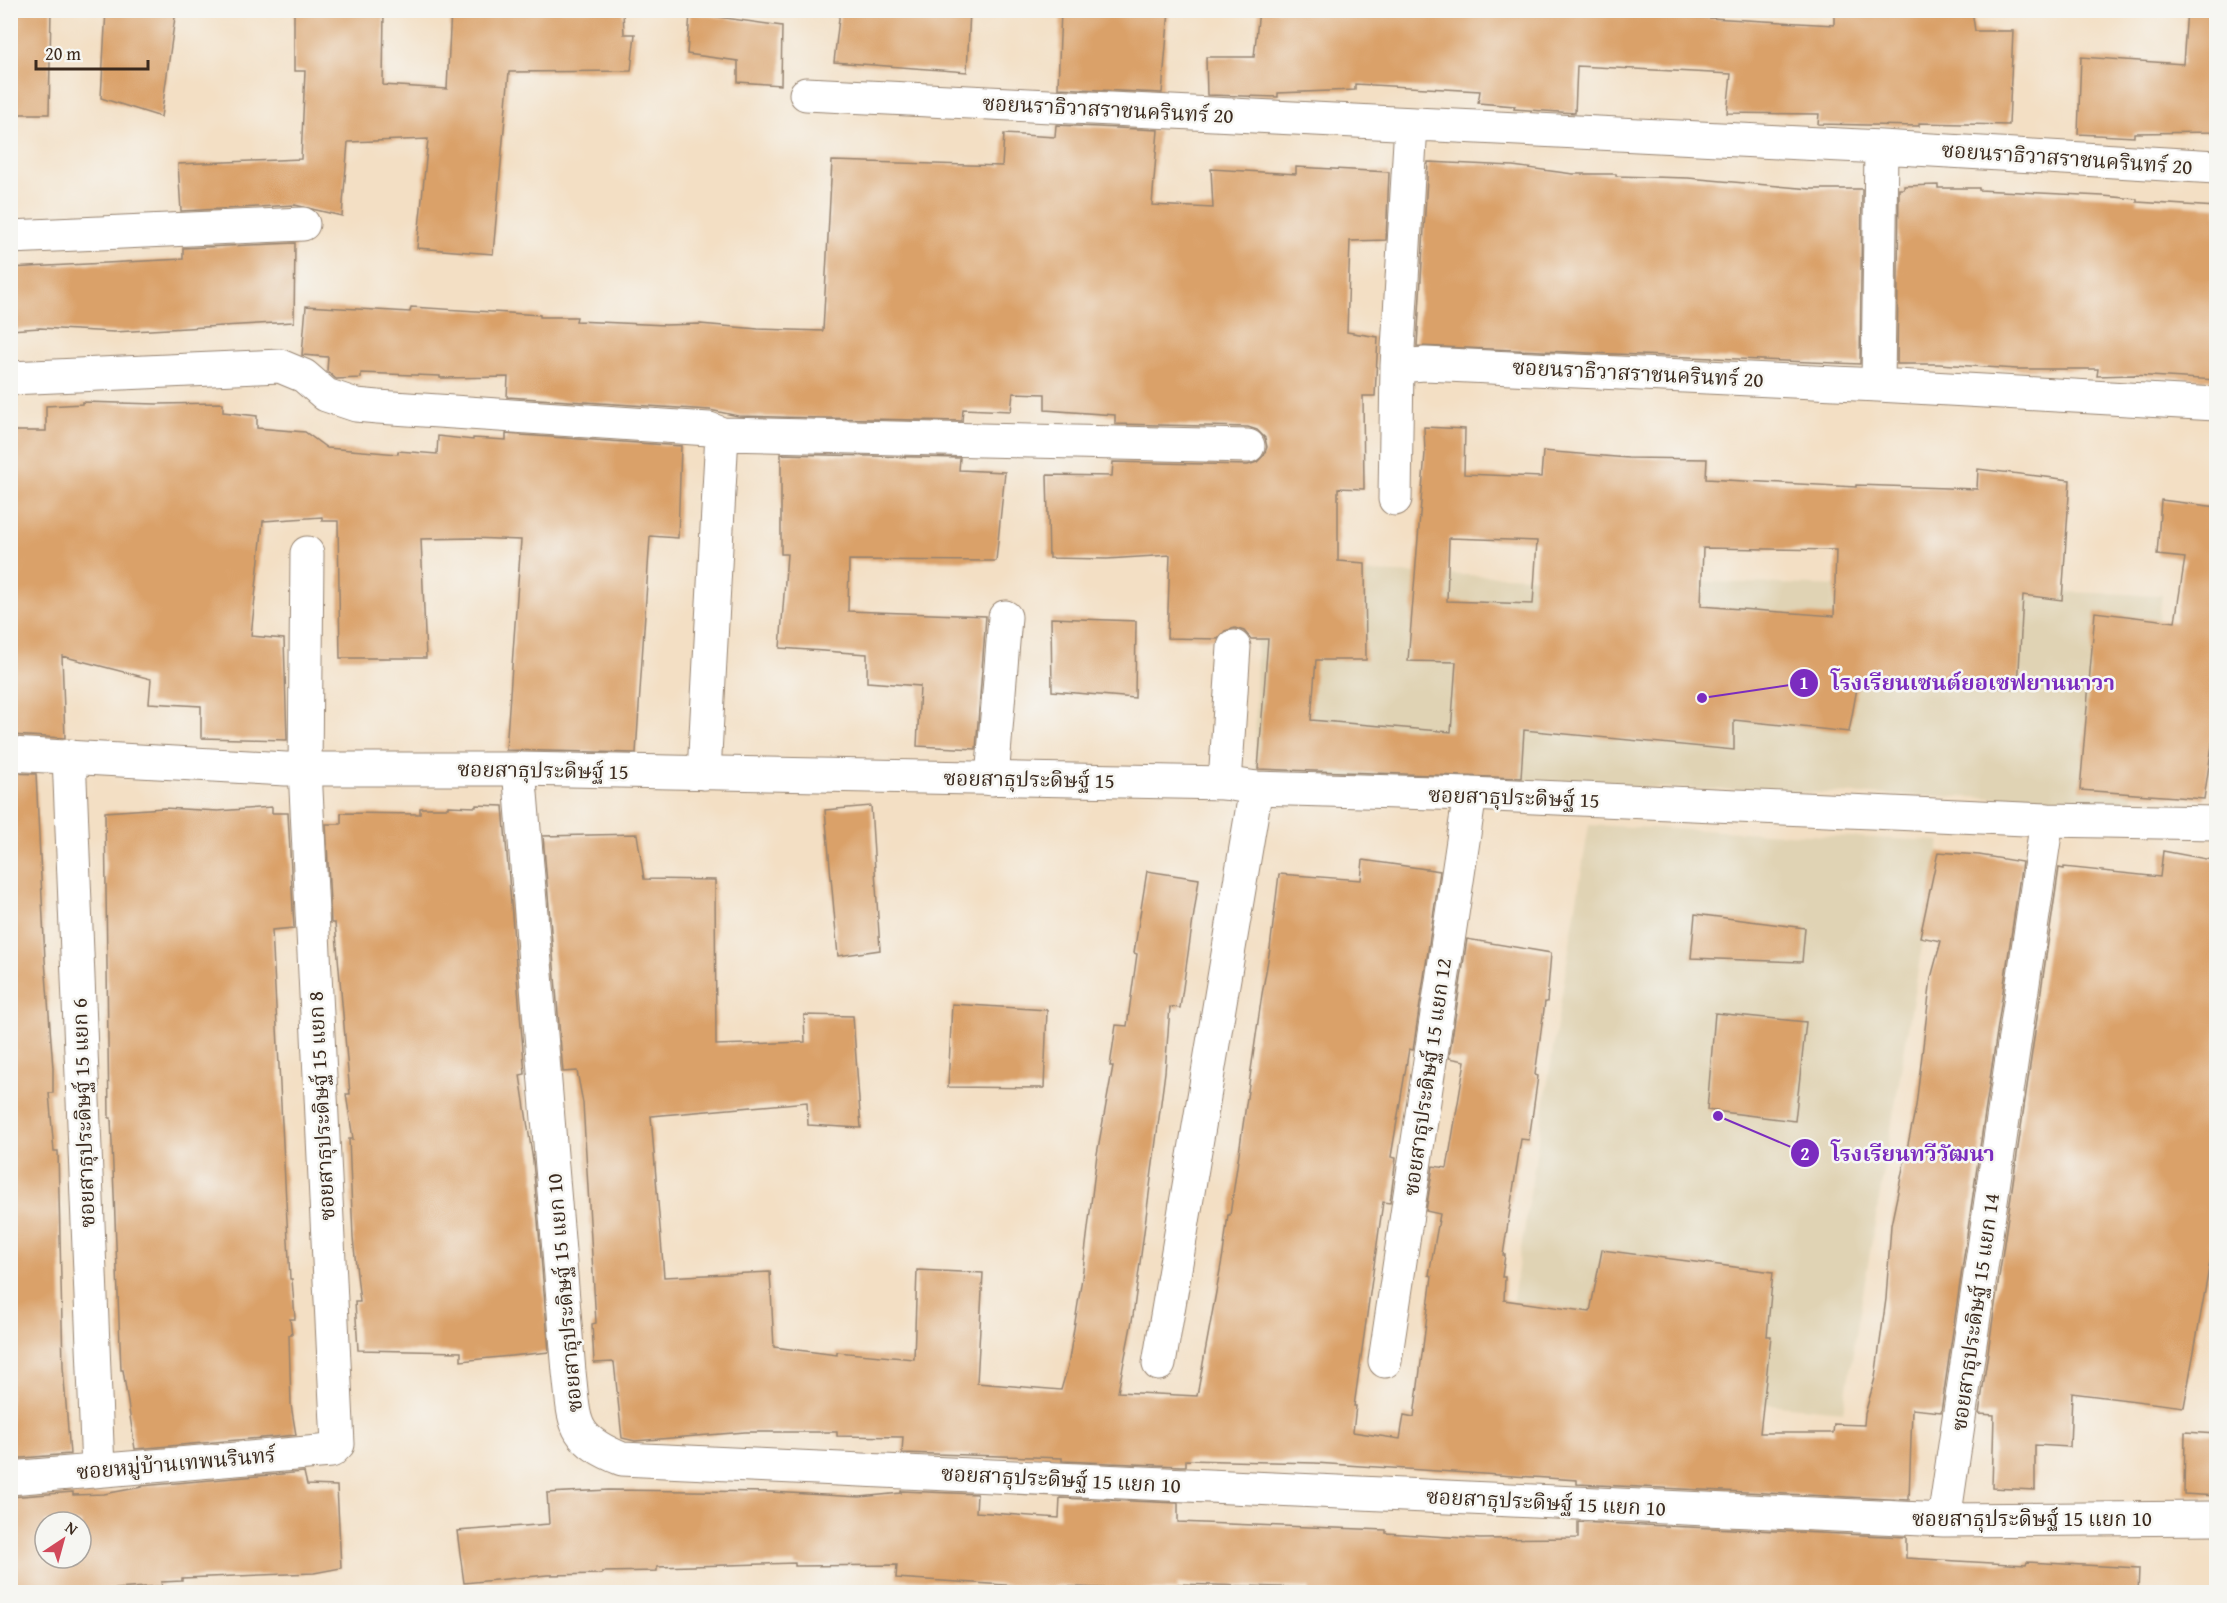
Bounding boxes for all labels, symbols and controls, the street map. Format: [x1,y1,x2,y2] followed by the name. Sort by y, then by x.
[36,33,148,71] scale bar
[45,40,81,67] text: 20 m
[982,87,1234,131] street label: ซอยนราธิวาสราชนครินทร์ 20
[1940,134,2194,182] street label: ซอยนราธิวาสราชนครินทร์ 20
[1512,351,1764,395] street label: ซอยนราธิวาสราชนครินทร์ 20
[1789,663,2127,703] callout: โรงเรียนเซนต์ยอเซฟยานนาวา
[1830,666,2115,698] text: โรงเรียนเซนต์ยอเซฟยานนาวา
[1799,669,1809,696] text: 1
[457,753,629,787] street label: ซอยสาธุประดิษฐ์ 15
[943,762,1115,796] street label: ซอยสาธุประดิษฐ์ 15
[1428,779,1600,815] street label: ซอยสาธุประดิษฐ์ 15
[1395,956,1459,1198] street label: ซอยสาธุประดิษฐ์ 15 แยก 12
[300,990,342,1222] street label: ซอยสาธุประดิษฐ์ 15 แยก 8
[63,998,103,1228] street label: ซอยสาธุประดิษฐ์ 15 แยก 6
[1790,1133,2007,1173] callout: โรงเรียนทวีวัฒนา
[1830,1137,1995,1169] text: โรงเรียนทวีวัฒนา
[1800,1140,1810,1167] text: 2
[538,1172,590,1414] street label: ซอยสาธุประดิษฐ์ 15 แยก 10
[1943,1191,2007,1433] street label: ซอยสาธุประดิษฐ์ 15 แยก 14
[75,1439,278,1487] street label: ซอยหมู่บ้านเทพนรินทร์
[940,1457,1182,1501] street label: ซอยสาธุประดิษฐ์ 15 แยก 10
[1425,1480,1667,1524] street label: ซอยสาธุประดิษฐ์ 15 แยก 10
[1912,1503,2152,1534] street label: ซอยสาธุประดิษฐ์ 15 แยก 10
[33,1510,93,1570] north arrow
[60,1515,83,1541] text: N

